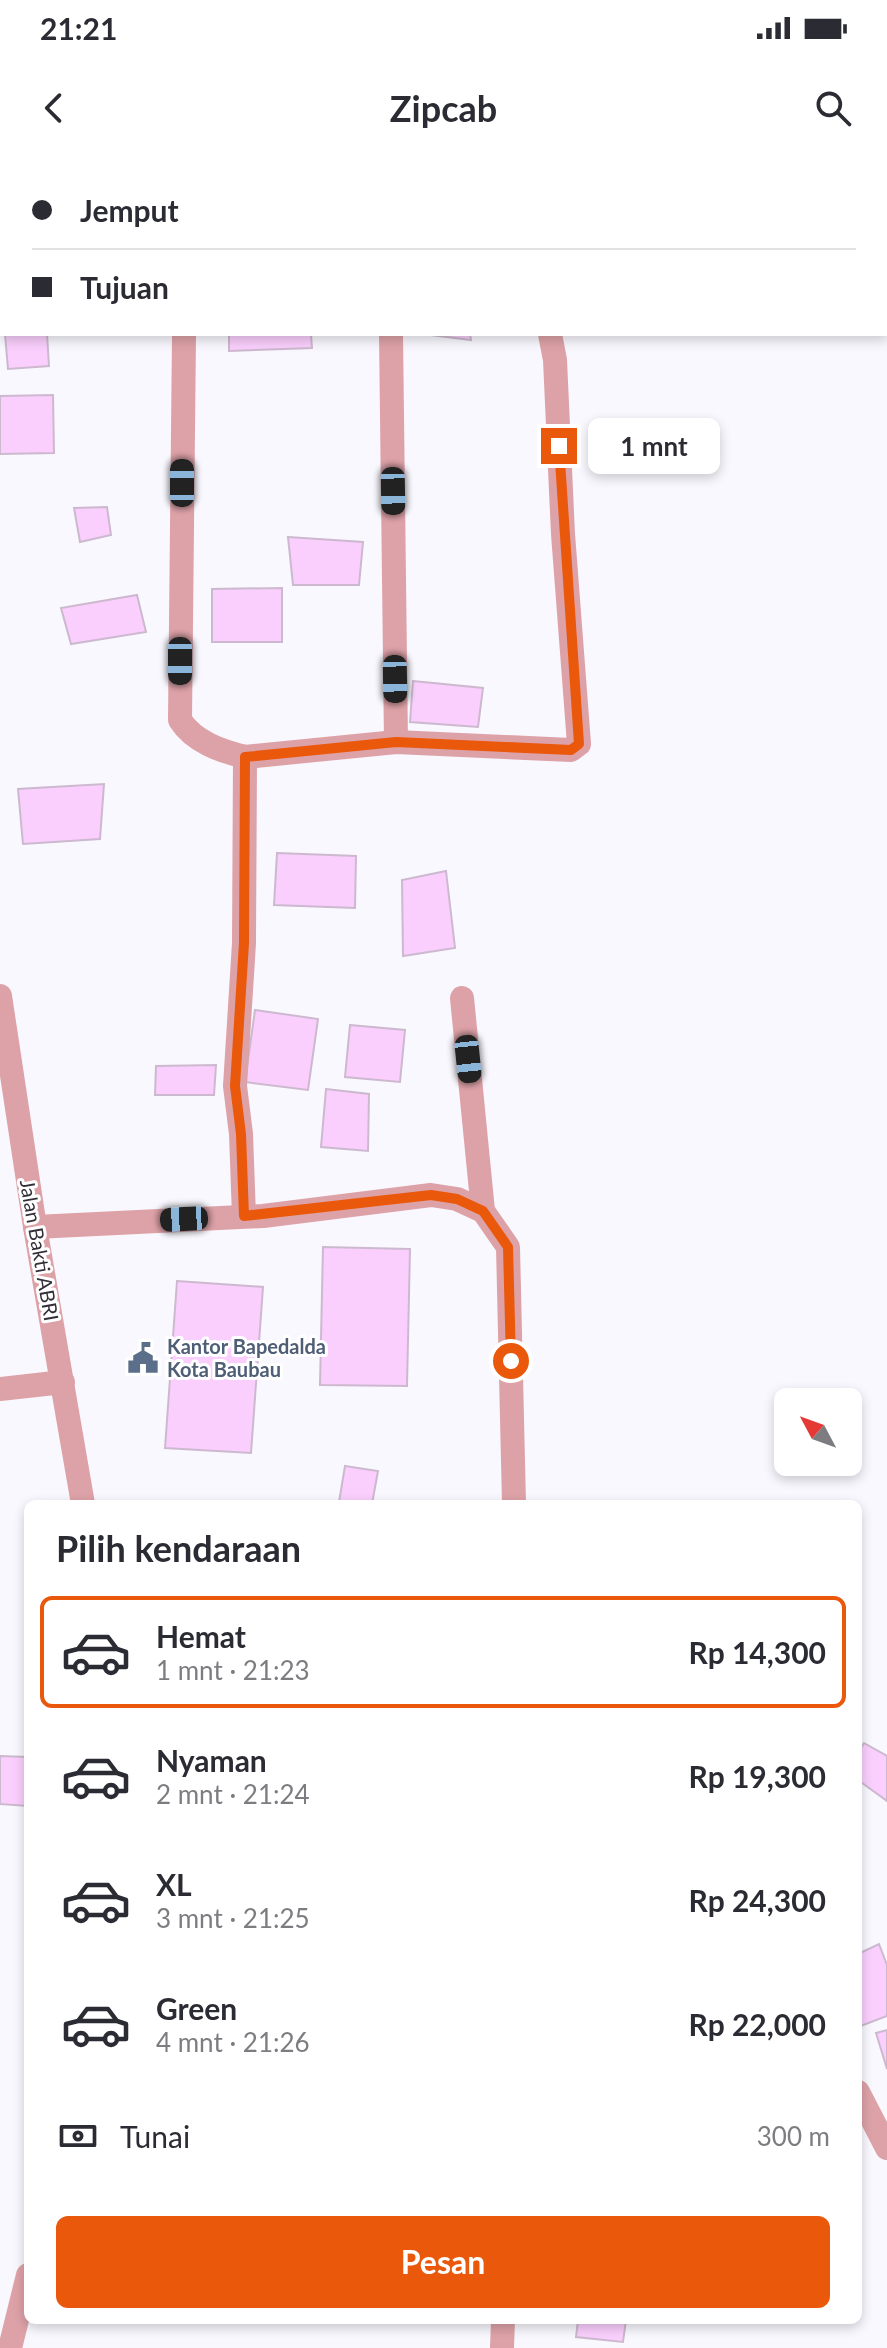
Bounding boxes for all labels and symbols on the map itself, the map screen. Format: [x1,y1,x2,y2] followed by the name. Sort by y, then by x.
[587,418,719,474] callout: 1 mnt
[541,428,577,464] route end
[170,459,194,507] car
[381,467,405,515] car
[168,637,192,685] car
[383,655,407,703] car
[454,1034,482,1084] car
[16,1177,64,1323] street label: Jalan Bakti ABRI
[159,1206,209,1232] car
[167,1334,326,1381] place label: Kantor Bapedalda Kota Baubau
[126,1341,160,1375] public building icon: Kantor Bapedalda Kota Baubau
[493,1343,529,1379] route start
[774,1388,862,1476] north arrow

